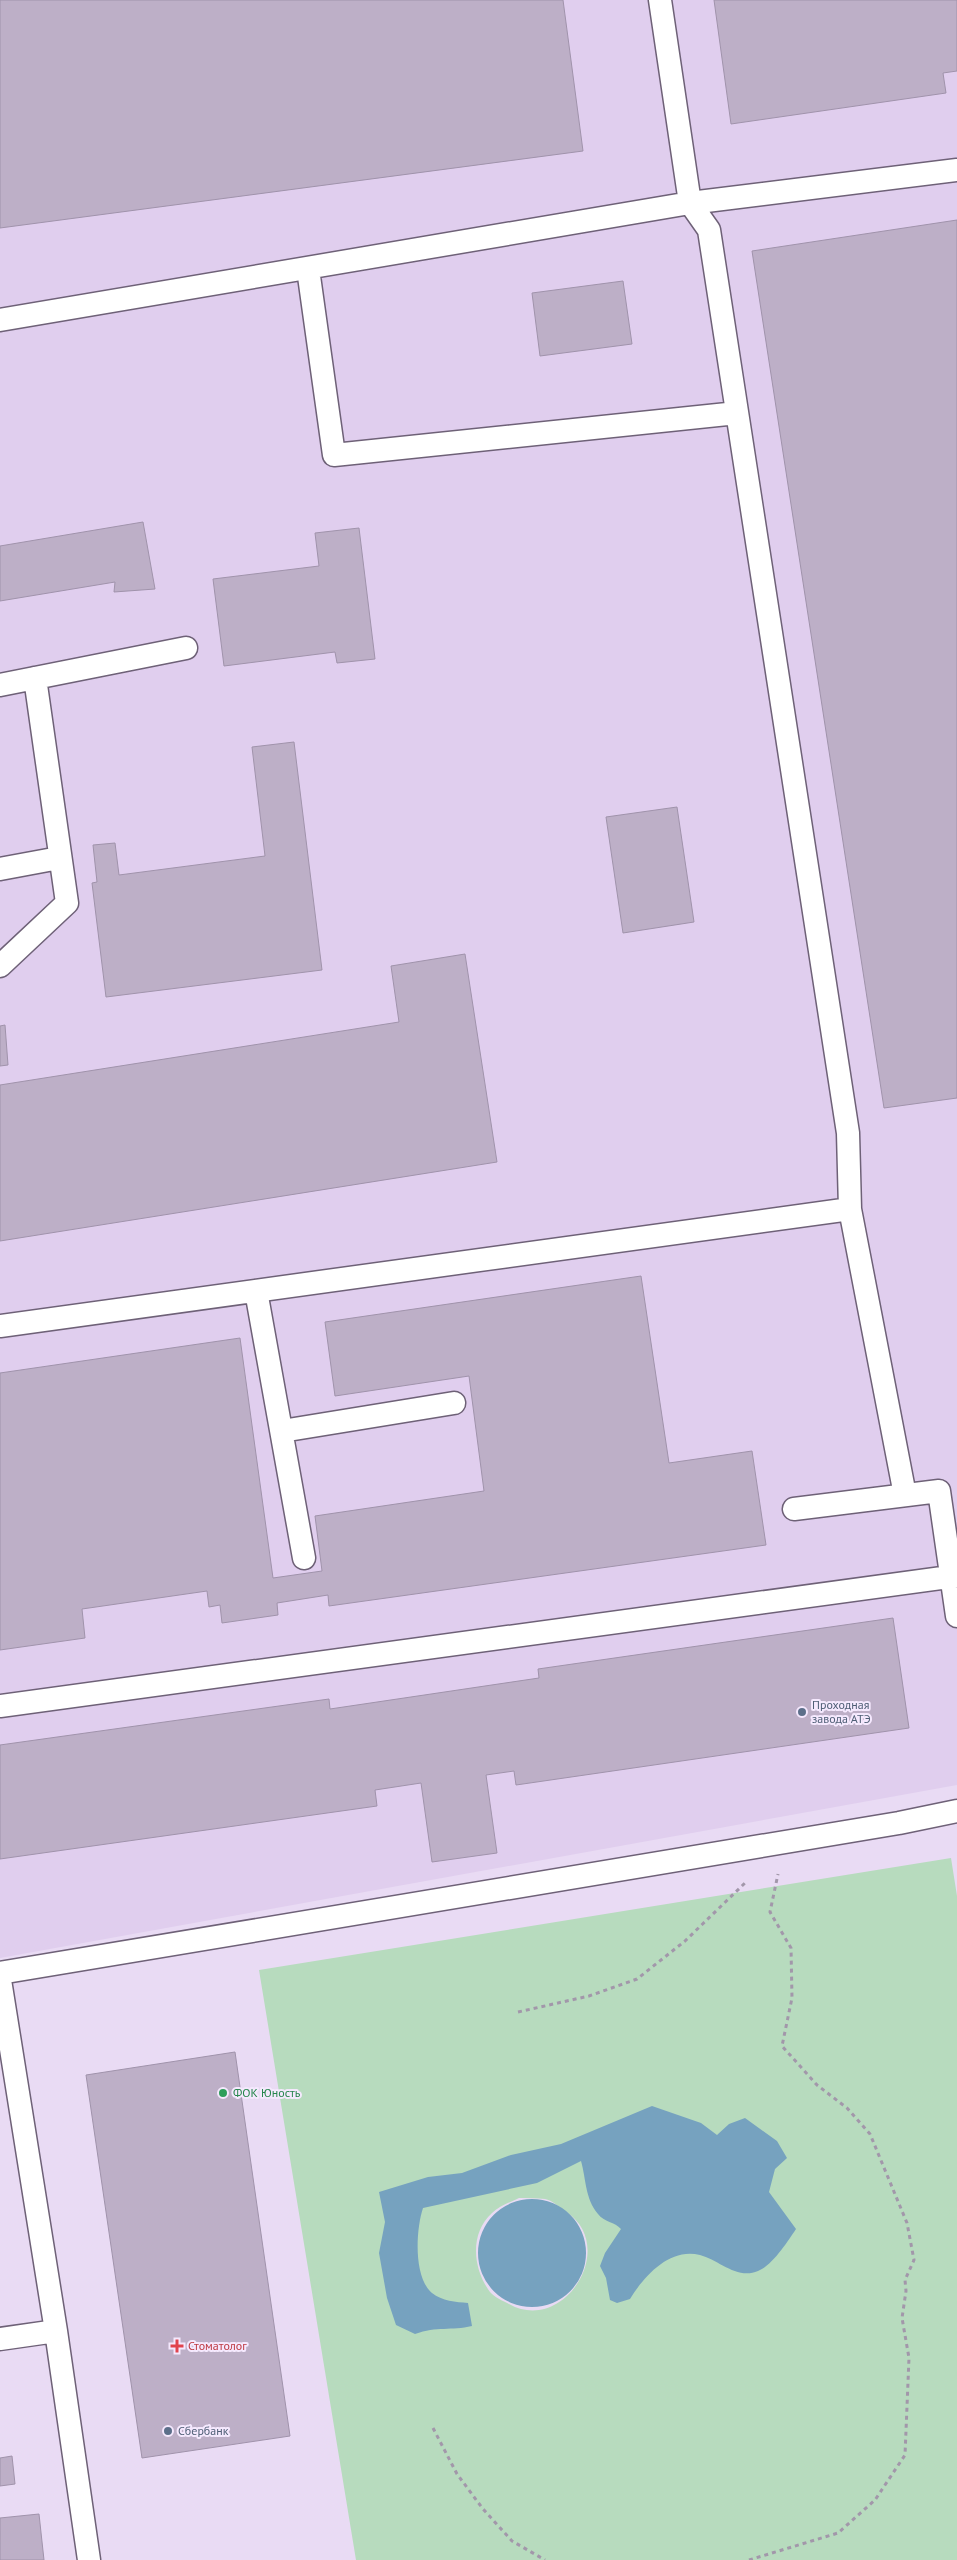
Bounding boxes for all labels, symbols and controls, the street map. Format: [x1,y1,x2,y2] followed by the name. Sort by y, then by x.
[812,1697,871,1726] place label: Проходная завода АТЭ
[796,1706,808,1718] marker: Проходная завода АТЭ
[233,2085,301,2100] place label: ФОК Юность
[217,2087,229,2099] marker: ФОК Юность
[188,2338,247,2353] place label: Стоматолог
[170,2339,184,2353] marker: Стоматолог
[178,2423,229,2438] place label: Сбербанк
[162,2425,174,2437] marker: Сбербанк

